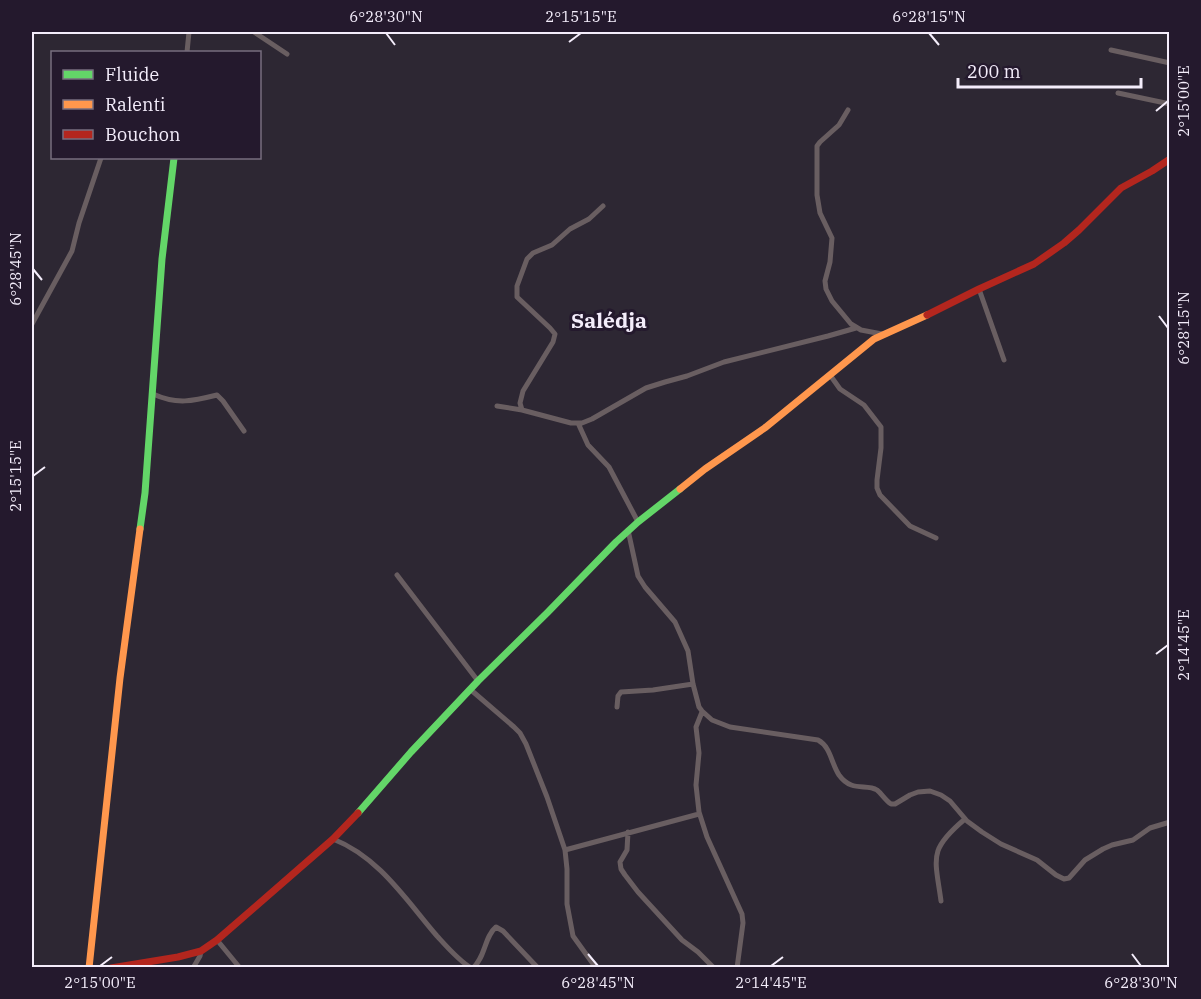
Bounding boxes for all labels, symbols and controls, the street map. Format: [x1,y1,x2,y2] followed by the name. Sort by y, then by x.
[349,7,423,26] text: 6°28'30"N
[545,7,617,26] text: 2°15'15"E
[892,7,966,26] text: 6°28'15"N
[51,51,261,159] legend
[958,51,1141,89] scale bar
[967,60,1021,83] text: 200 m
[105,63,159,86] text: Fluide
[1174,65,1193,137] text: 2°15'00"E
[105,93,166,116] text: Ralenti
[105,123,181,146] text: Bouchon
[6,232,25,306] text: 6°28'45"N
[1174,291,1193,365] text: 6°28'15"N
[571,306,647,334] district label: Salédja
[6,440,25,512] text: 2°15'15"E
[1174,609,1193,681] text: 2°14'45"E
[64,973,136,992] text: 2°15'00"E
[561,973,635,992] text: 6°28'45"N
[735,973,807,992] text: 2°14'45"E
[1104,973,1178,992] text: 6°28'30"N

